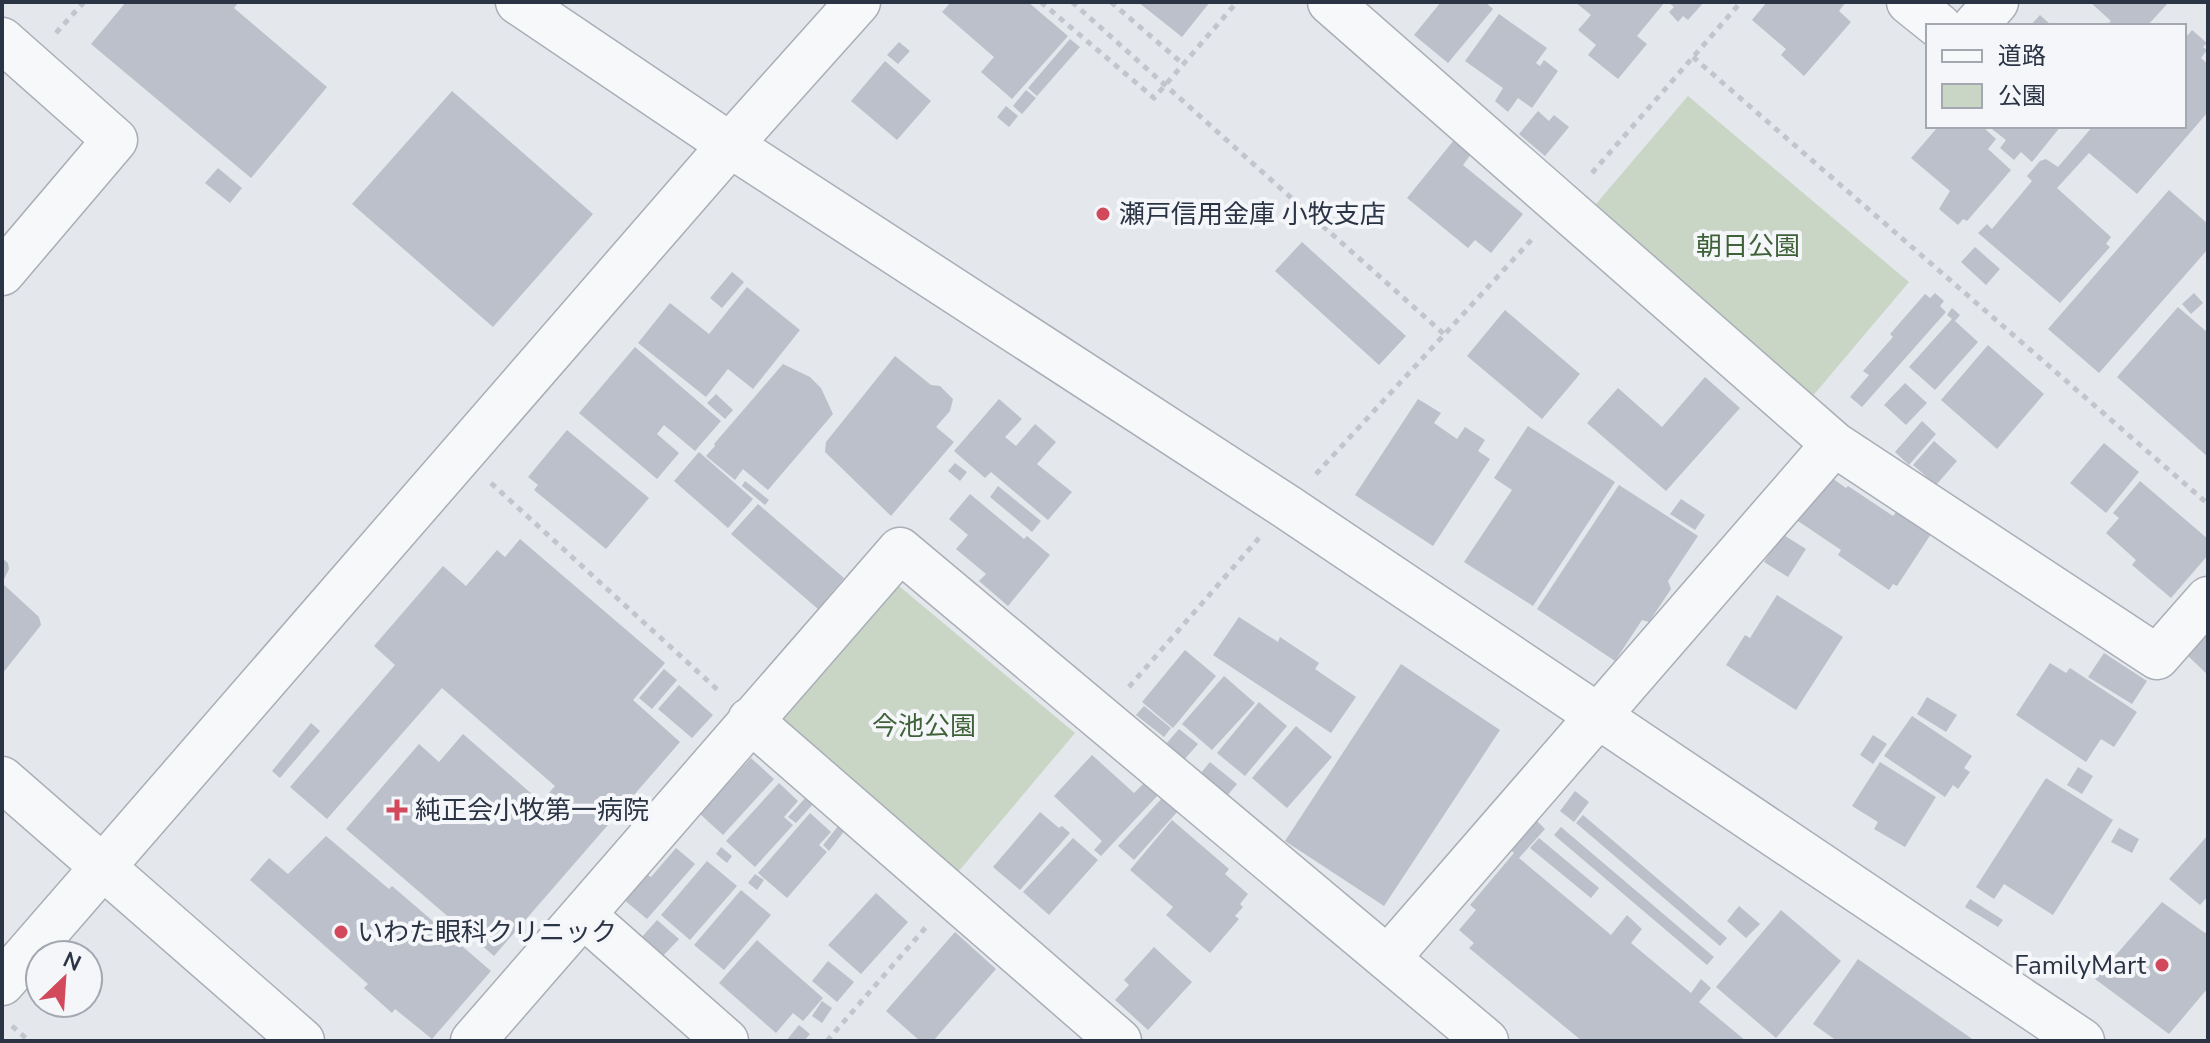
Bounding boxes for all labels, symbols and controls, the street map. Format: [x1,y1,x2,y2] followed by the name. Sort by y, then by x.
[1926,24,2186,128] legend
[1998,40,2046,72] text: 道路
[1998,80,2046,112] text: 公園
[1119,197,1386,232] place label: 瀬戸信用金庫 小牧支店
[1094,205,1112,223] marker: 瀬戸信用金庫 小牧支店
[1696,229,1800,264] park label: 朝日公園
[872,709,976,744] park label: 今池公園
[415,793,649,828] place label: 純正会小牧第一病院
[386,799,408,821] marker: 純正会小牧第一病院
[357,915,617,950] place label: いわた眼科クリニック
[332,923,350,941] marker: いわた眼科クリニック
[24,939,104,1019] north arrow
[58,945,86,979] text: N
[2014,948,2147,983] place label: FamilyMart
[2153,956,2171,974] marker: FamilyMart

